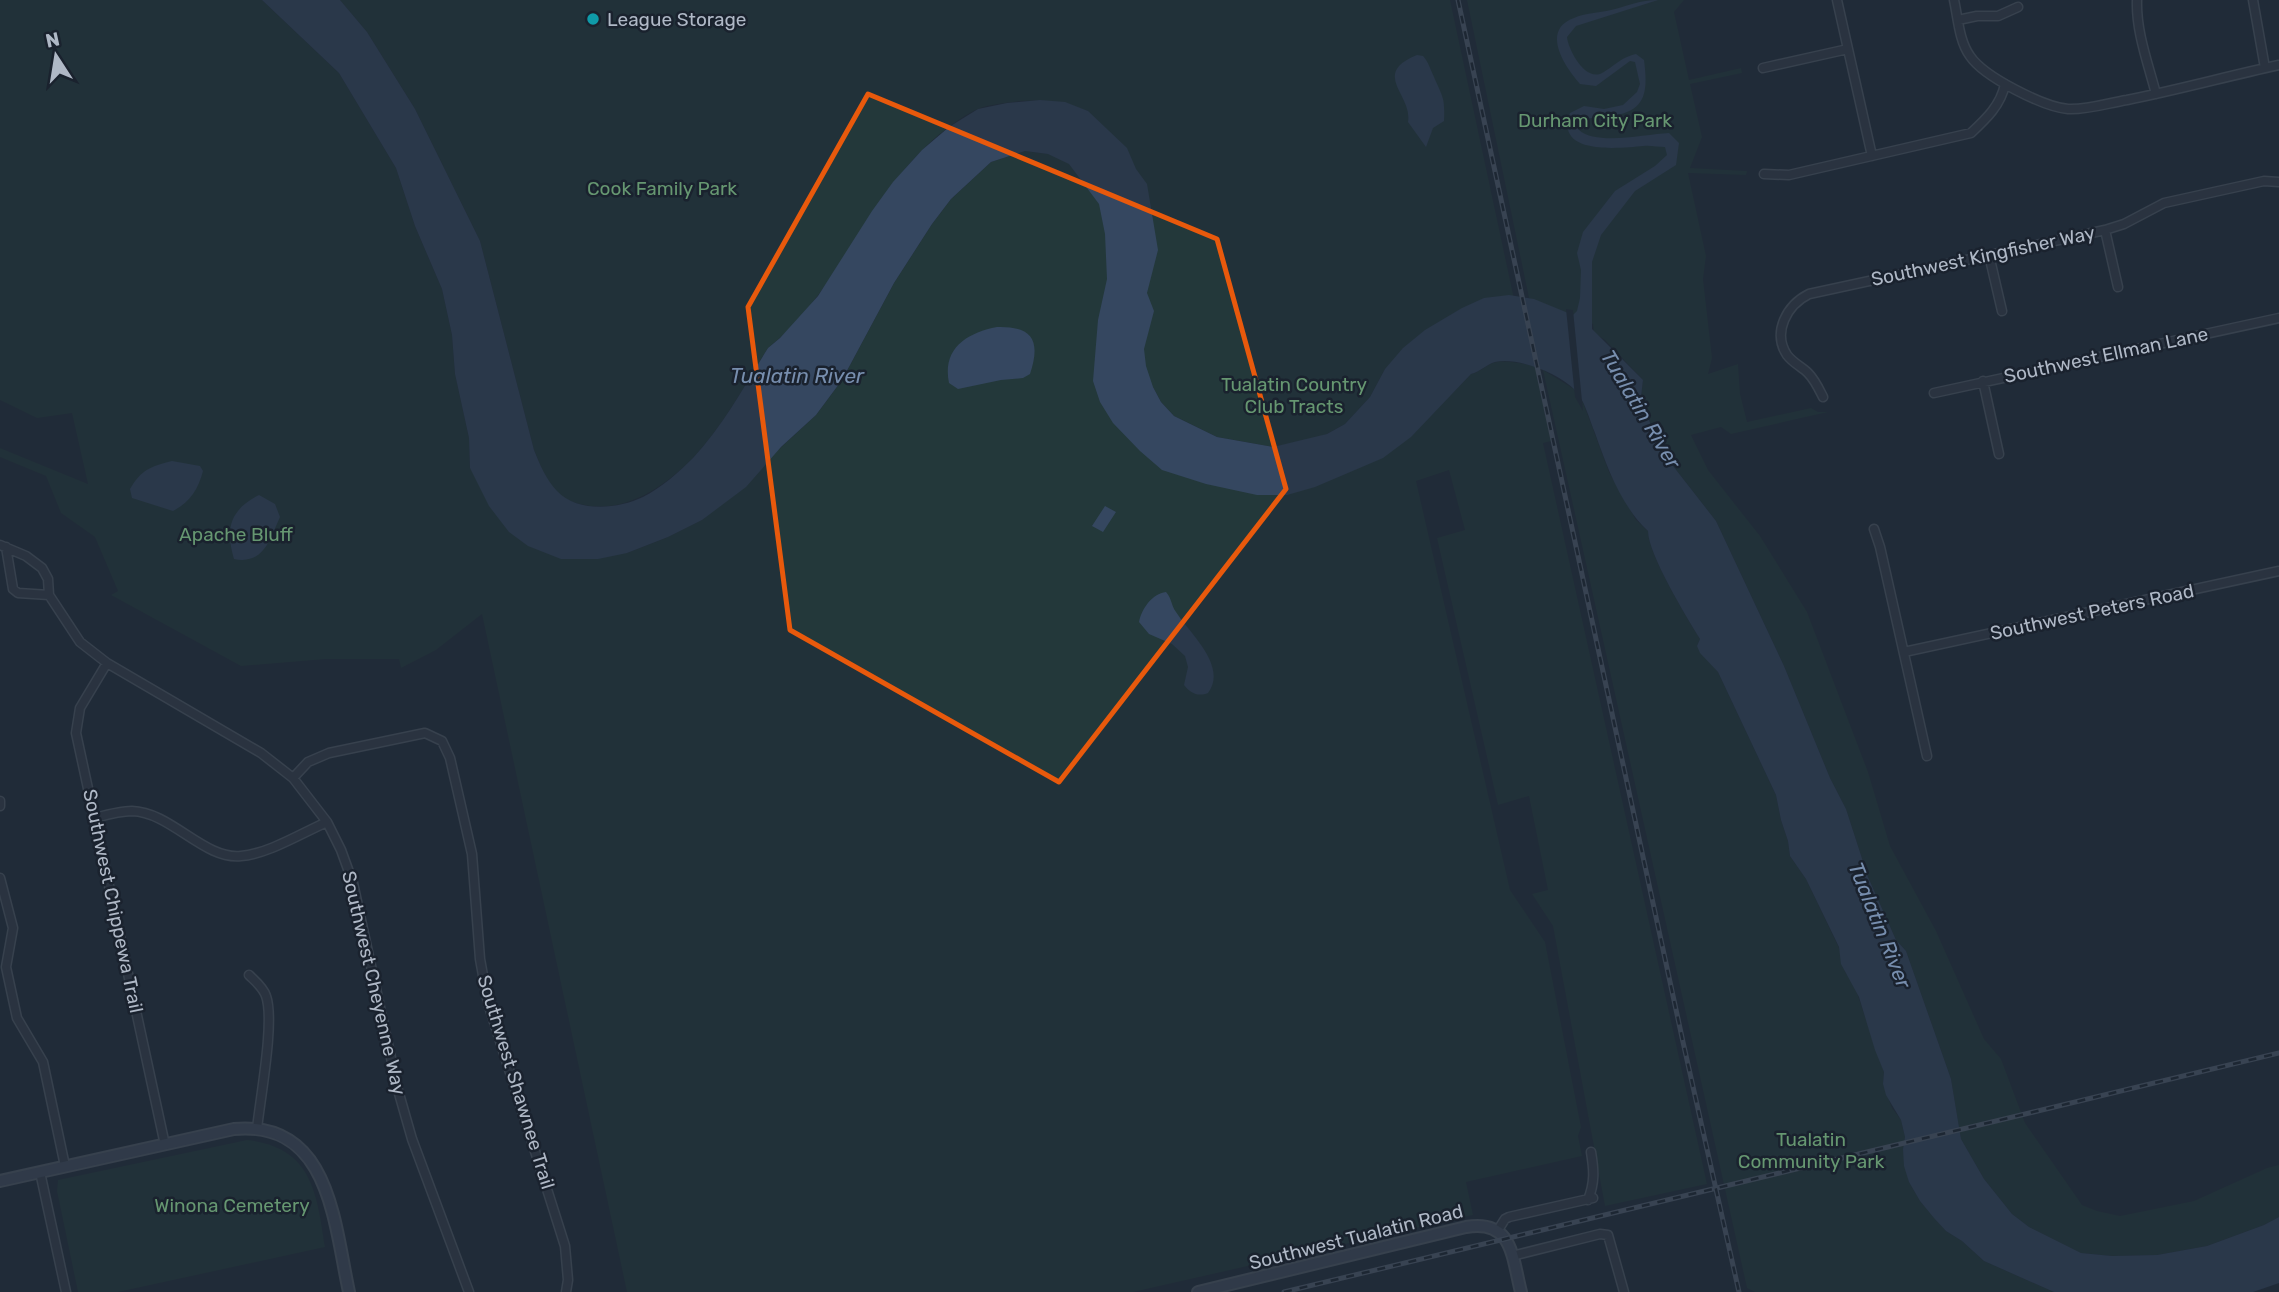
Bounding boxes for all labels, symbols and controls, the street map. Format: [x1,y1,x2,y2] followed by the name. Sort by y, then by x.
[607,8,746,31] place label: League Storage
[585,11,601,27] marker: League Storage
[21,21,91,91] north arrow
[43,27,62,53] text: N
[1518,109,1672,132] park label: Durham City Park
[587,177,737,200] park label: Cook Family Park
[1869,221,2097,291] street label: Southwest Kingfisher Way
[2002,322,2210,388] street label: Southwest Ellman Lane
[1596,345,1687,474] water label: Tualatin River
[730,363,865,388] water label: Tualatin River
[1221,373,1367,418] park label: Tualatin Country Club Tracts
[179,523,294,546] park label: Apache Bluff
[1988,579,2196,645] street label: Southwest Peters Road
[78,787,148,1015] street label: Southwest Chippewa Trail
[1843,858,1917,993] water label: Tualatin River
[337,869,411,1097] street label: Southwest Cheyenne Way
[472,972,560,1192] street label: Southwest Shawnee Trail
[1738,1128,1884,1173] park label: Tualatin Community Park
[154,1194,310,1217] park label: Winona Cemetery
[1247,1199,1465,1275] street label: Southwest Tualatin Road

